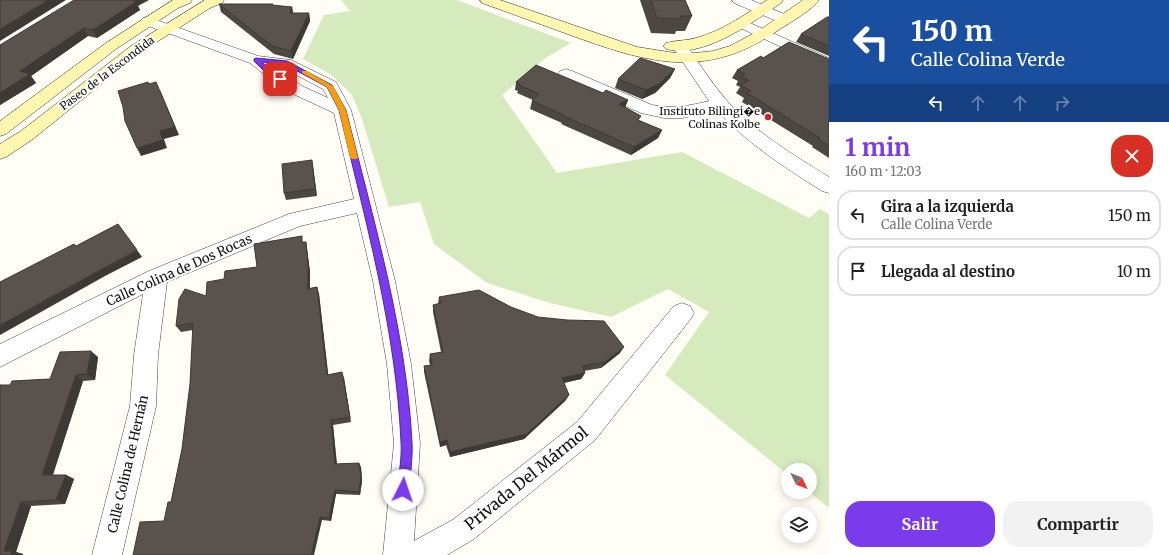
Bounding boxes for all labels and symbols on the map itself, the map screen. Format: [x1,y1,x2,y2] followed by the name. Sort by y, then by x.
[57,33,157,113] street label: Paseo de la Escondida
[263,62,297,96] pin
[659,104,760,131] place label: Instituto Bilingi�e Colinas Kolbe
[763,112,773,122] marker: Instituto Bilingi�e Colinas Kolbe
[103,230,255,310] street label: Calle Colina de Dos Rocas
[104,393,152,535] street label: Calle Colina de Hernán
[460,422,592,534] street label: Privada Del Mármol
[781,463,817,499] north arrow
[382,469,424,511] position arrow

